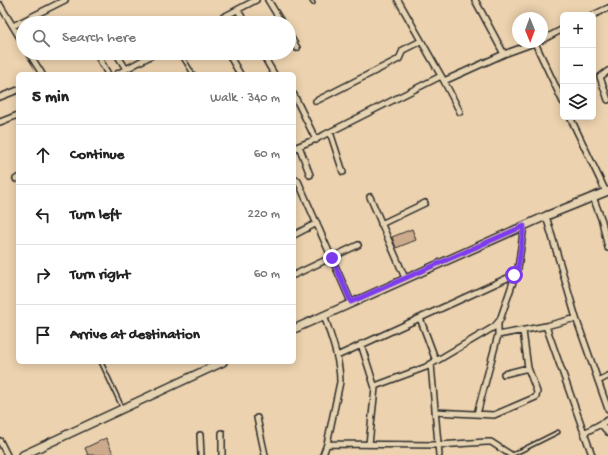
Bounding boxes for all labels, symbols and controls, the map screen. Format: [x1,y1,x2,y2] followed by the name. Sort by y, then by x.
[512,12,548,48] north arrow
[560,12,596,120] map controls
[560,12,596,48] button: +
[16,16,296,60] search box
[30,27,52,49] icon: search
[62,29,136,47] text: Search here
[560,48,596,84] button: −
[560,84,596,120] button: layers
[32,88,69,108] text: 5 min
[210,91,280,106] text: Walk · 340 m
[32,144,54,166] icon: ahead
[70,146,124,164] text: Continue
[254,147,280,162] text: 60 m
[32,204,54,226] icon: left
[70,206,121,224] text: Turn left
[248,207,280,222] text: 220 m
[323,249,341,267] route end
[32,264,54,286] icon: right
[70,266,130,284] text: Turn right
[505,266,523,284] route start
[254,267,280,282] text: 60 m
[32,324,54,346] icon: arrive
[70,326,200,344] text: Arrive at destination

